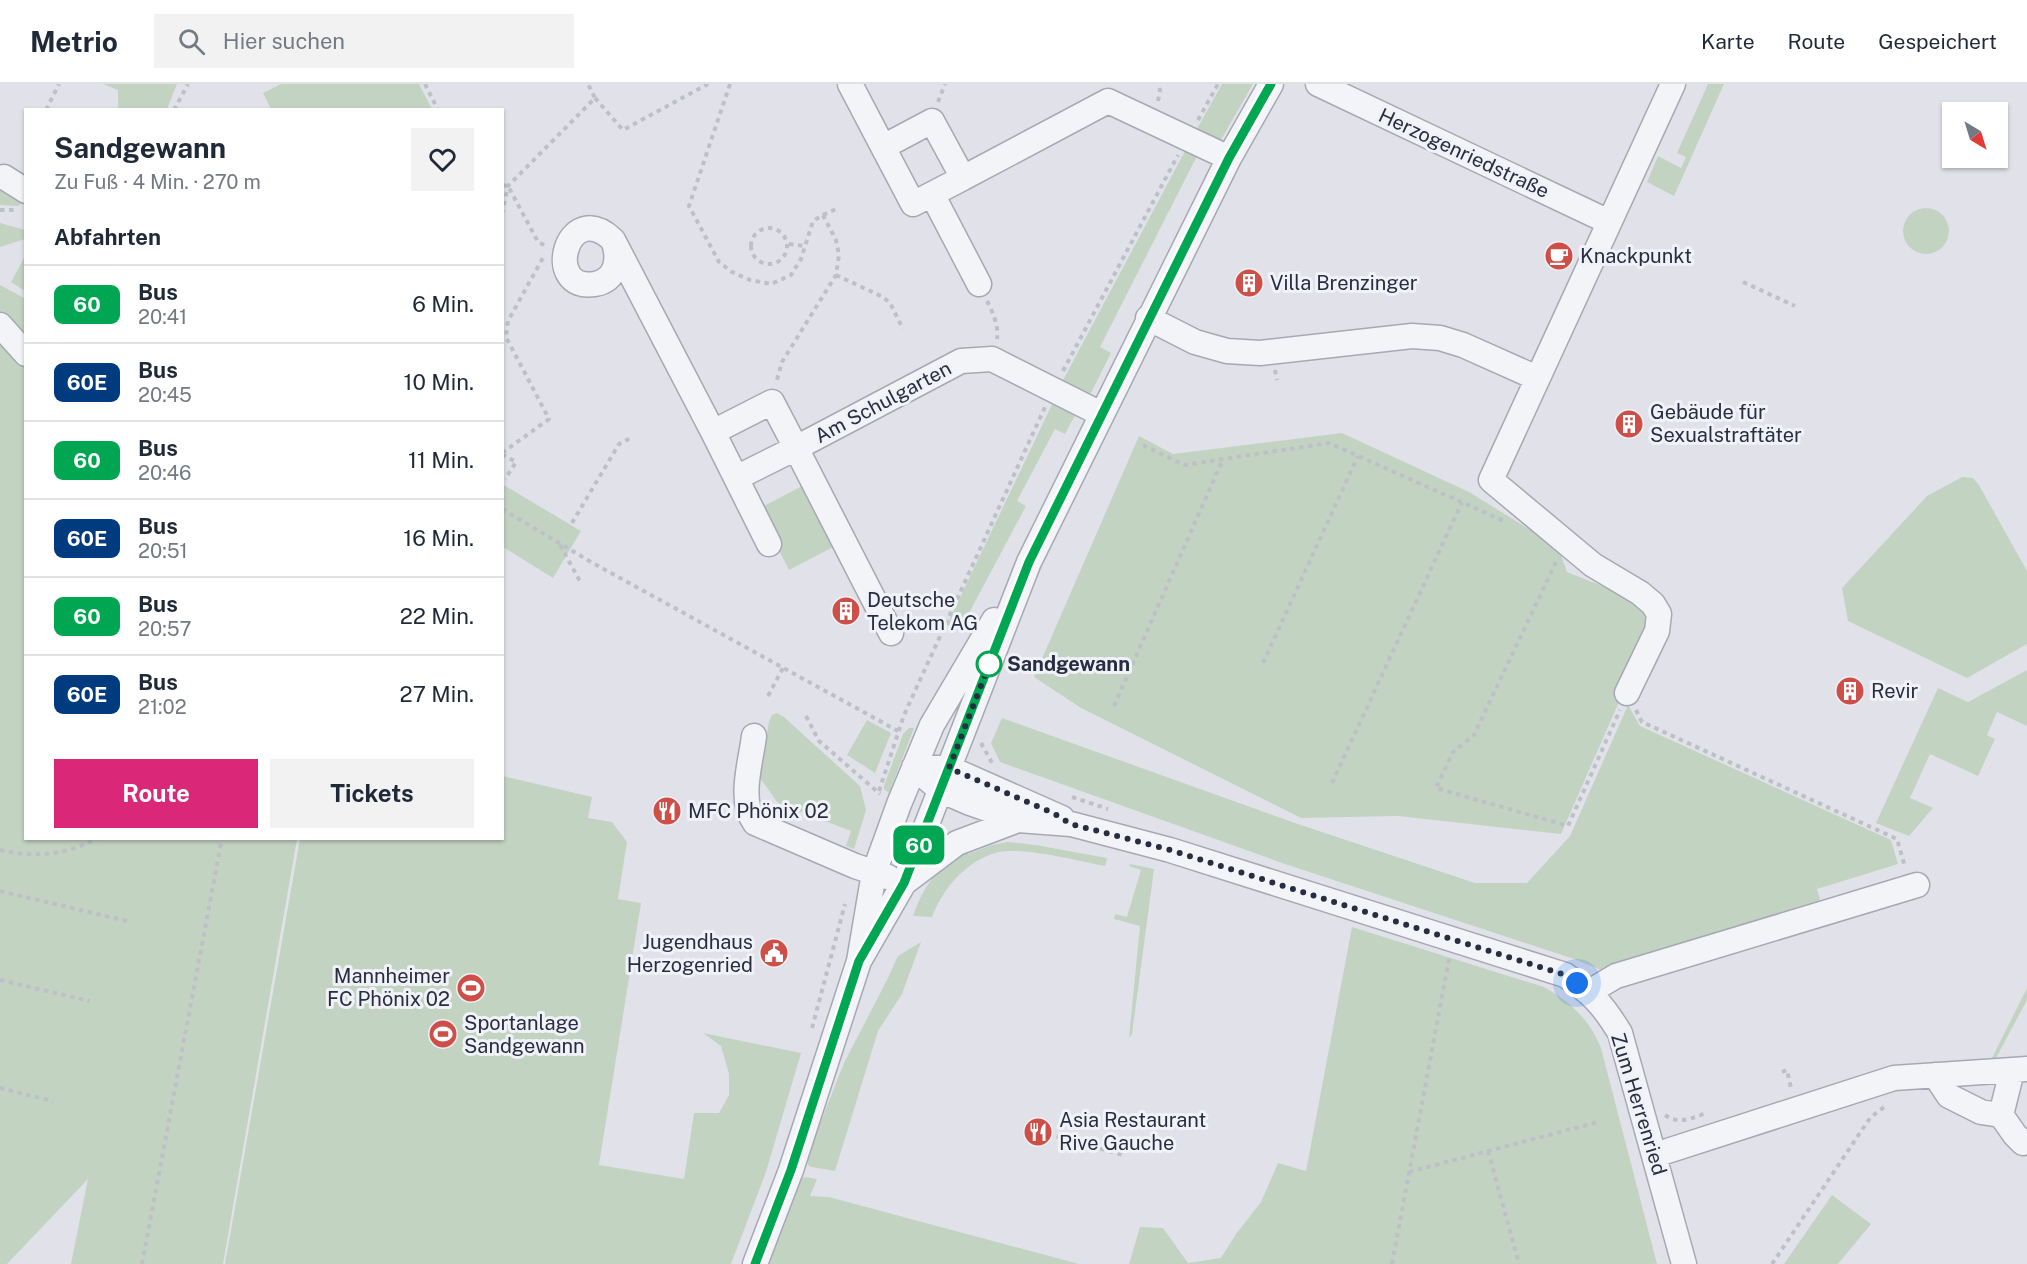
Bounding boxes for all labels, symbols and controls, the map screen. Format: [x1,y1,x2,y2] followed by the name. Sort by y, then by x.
[154,14,574,68] search box
[30,25,118,58] text: Metrio
[175,25,208,58] icon: search
[223,28,345,54] text: Hier suchen
[1701,29,1755,54] text: Karte
[1788,29,1845,54] text: Route
[1878,29,1997,54] text: Gespeichert
[1942,102,2008,168] north arrow
[1942,102,2008,168] map controls
[1375,103,1553,203] street label: Herzogenriedstraße
[411,128,474,191] button: heart
[54,131,226,164] text: Sandgewann
[54,170,261,194] text: Zu Fuß · 4 Min. · 270 m
[54,224,161,250] text: Abfahrten
[1543,240,1575,272] cafe icon: Knackpunkt
[1580,244,1692,268] place label: Knackpunkt
[1233,267,1265,299] building icon: Villa Brenzinger
[1270,271,1418,295] place label: Villa Brenzinger
[138,279,178,305] text: Bus
[412,291,474,317] text: 6 Min.
[73,292,101,317] text: 60
[138,305,187,329] text: 20:41
[811,356,955,448] street label: Am Schulgarten
[138,357,178,383] text: Bus
[404,369,474,395] text: 10 Min.
[67,370,107,395] text: 60E
[138,383,192,407] text: 20:45
[1650,400,1802,447] place label: Gebäude für Sexualstraftäter
[1613,408,1645,440] building icon: Gebäude für Sexualstraftäter
[138,435,178,461] text: Bus
[408,447,474,473] text: 11 Min.
[73,448,101,473] text: 60
[138,461,192,485] text: 20:46
[138,513,178,539] text: Bus
[403,525,474,551] text: 16 Min.
[67,526,107,551] text: 60E
[138,539,188,563] text: 20:51
[867,588,978,635] place label: Deutsche Telekom AG
[138,591,178,617] text: Bus
[830,595,862,627] building icon: Deutsche Telekom AG
[400,603,474,629] text: 22 Min.
[73,604,101,629] text: 60
[138,617,192,641] text: 20:57
[976,651,1002,677] marker: Sandgewann
[1007,652,1130,676] place label: Sandgewann
[138,669,178,695] text: Bus
[1834,675,1866,707] building icon: Revir
[1871,679,1918,703] place label: Revir
[400,681,474,707] text: 27 Min.
[67,682,107,707] text: 60E
[138,695,187,719] text: 21:02
[54,759,258,828] button: Route
[270,759,474,828] button: Tickets
[651,795,683,827] restaurant icon: MFC Phönix 02
[688,799,829,823] place label: MFC Phönix 02
[892,826,946,864] line badge: 60
[905,833,933,858] text: 60
[627,930,753,977] place label: Jugendhaus Herzogenried
[758,937,790,969] public building icon: Jugendhaus Herzogenried
[327,964,450,1011] place label: Mannheimer FC Phönix 02
[1562,968,1592,998] your location
[455,972,487,1004] sports icon: Mannheimer FC Phönix 02
[464,1011,585,1058] place label: Sportanlage Sandgewann
[427,1018,459,1050] sports icon: Sportanlage Sandgewann
[1606,1030,1672,1178] street label: Zum Herrenried
[1059,1108,1206,1155] place label: Asia Restaurant Rive Gauche
[1022,1116,1054,1148] restaurant icon: Asia Restaurant Rive Gauche

